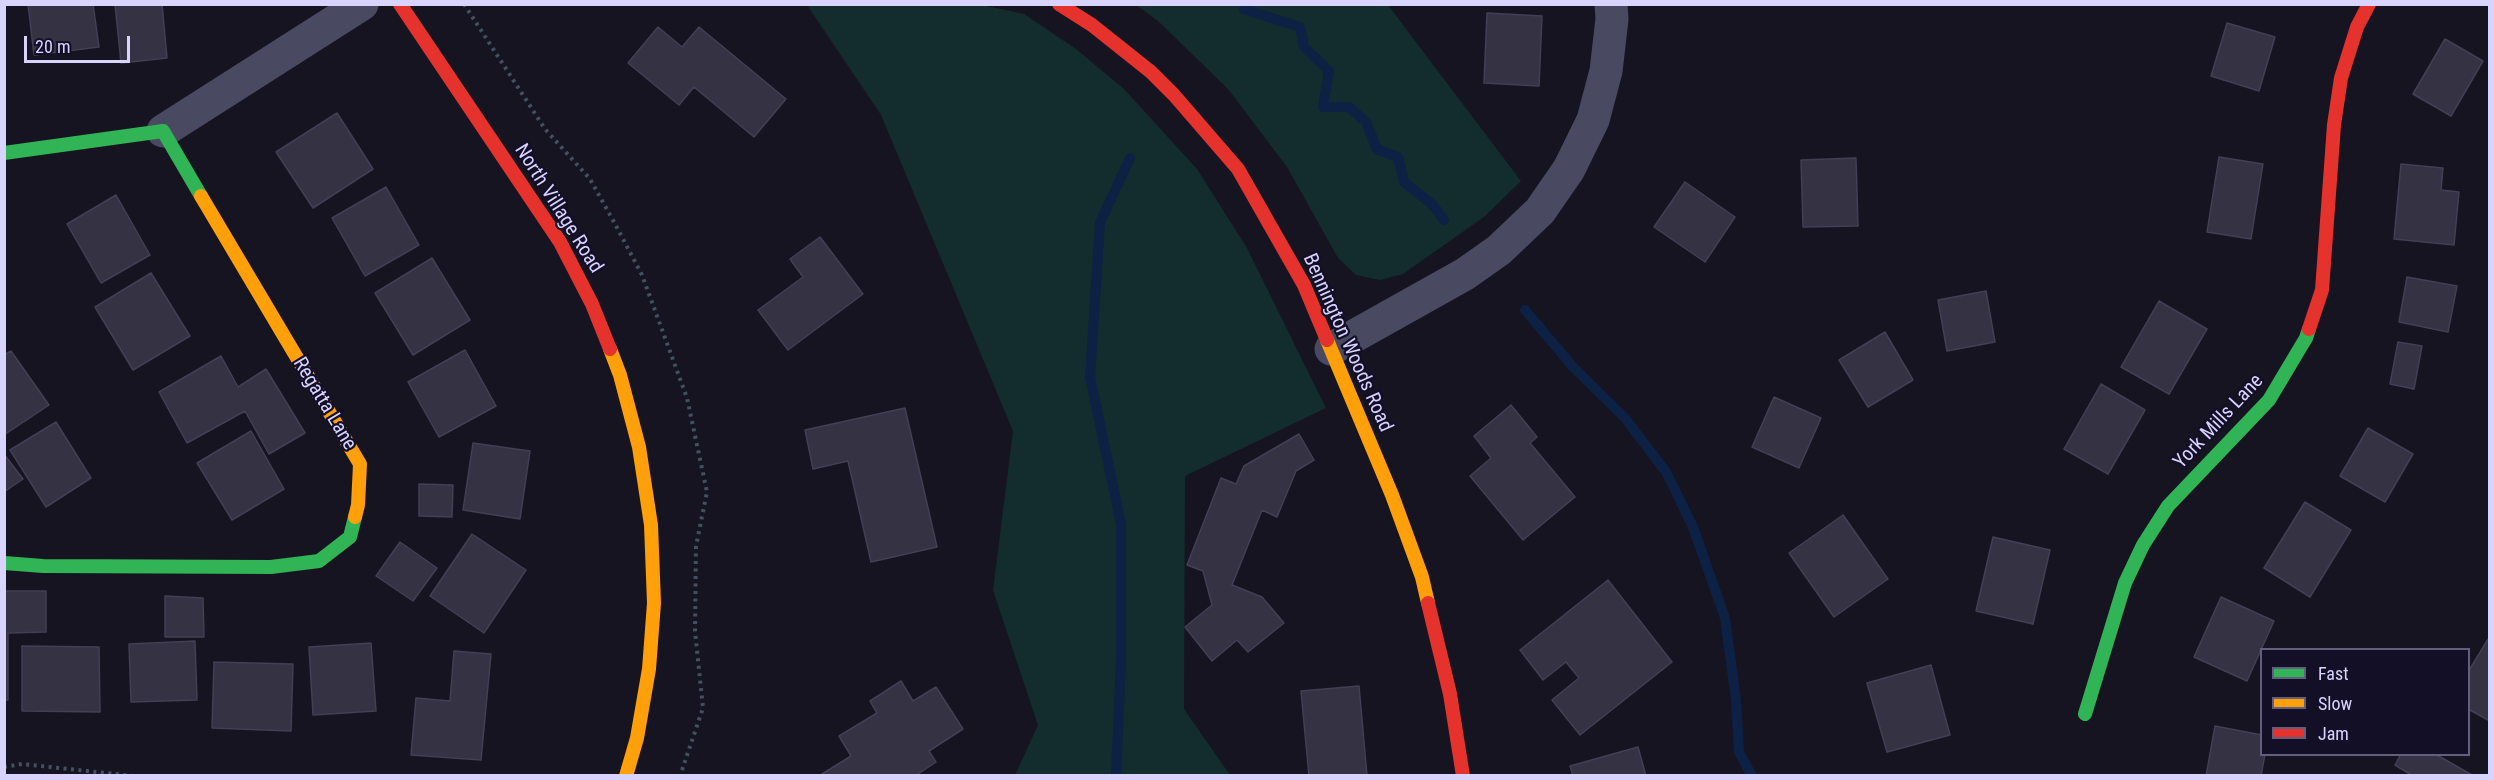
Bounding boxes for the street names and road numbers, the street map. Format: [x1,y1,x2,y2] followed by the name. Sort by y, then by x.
[509,140,607,278] street label: North Village Road
[1297,250,1397,436] street label: Bennington Woods Road
[287,353,361,455] street label: Regatta Lane
[2169,370,2269,474] street label: York Mills Lane

